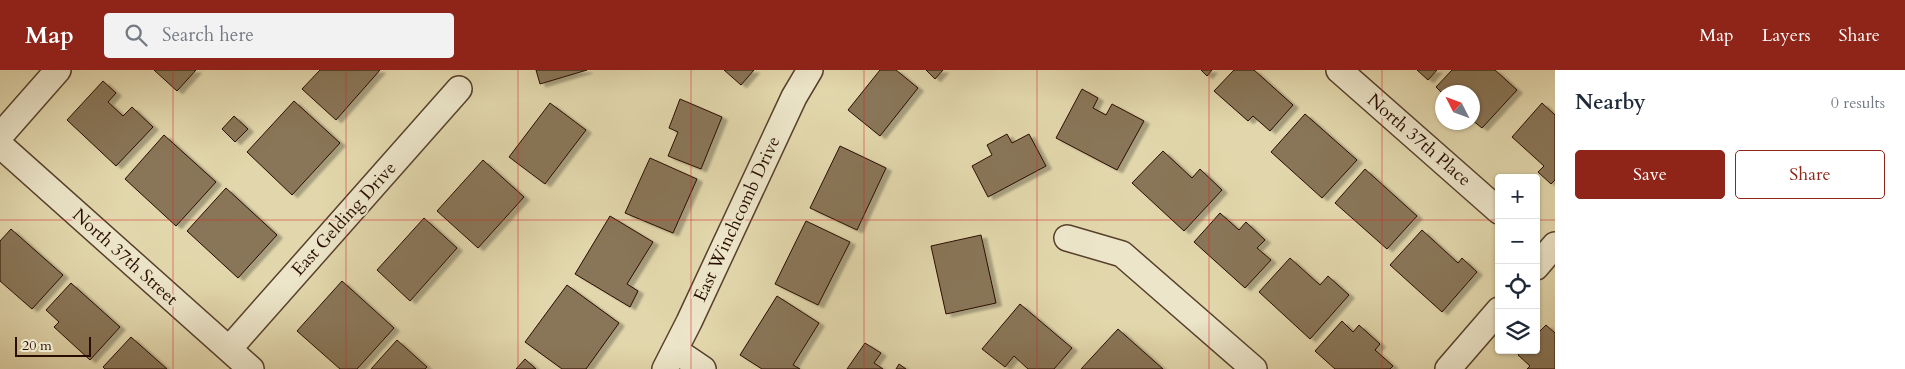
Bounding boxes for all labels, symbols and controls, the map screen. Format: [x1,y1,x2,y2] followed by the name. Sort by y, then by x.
[104,13,454,58] search box
[25,19,74,52] text: Map
[122,21,150,49] icon: search
[162,22,254,48] text: Search here
[1699,23,1734,48] text: Map
[1762,23,1811,48] text: Layers
[1839,23,1880,48] text: Share
[1435,85,1480,130] north arrow
[1362,88,1476,192] street label: North 37th Place
[1575,88,1646,117] text: Nearby
[1831,92,1885,114] text: 0 results
[688,132,786,306] street label: East Winchcomb Drive
[1575,150,1725,199] button: Save
[1735,150,1885,199] button: Share
[286,156,402,282] street label: East Gelding Drive
[1495,174,1540,354] map controls
[1495,174,1540,219] button: +
[67,203,183,311] street label: North 37th Street
[1495,219,1540,264] button: −
[1495,264,1540,309] button: locate
[1495,309,1540,354] button: layers
[15,334,91,357] scale bar
[22,336,52,355] text: 20 m

